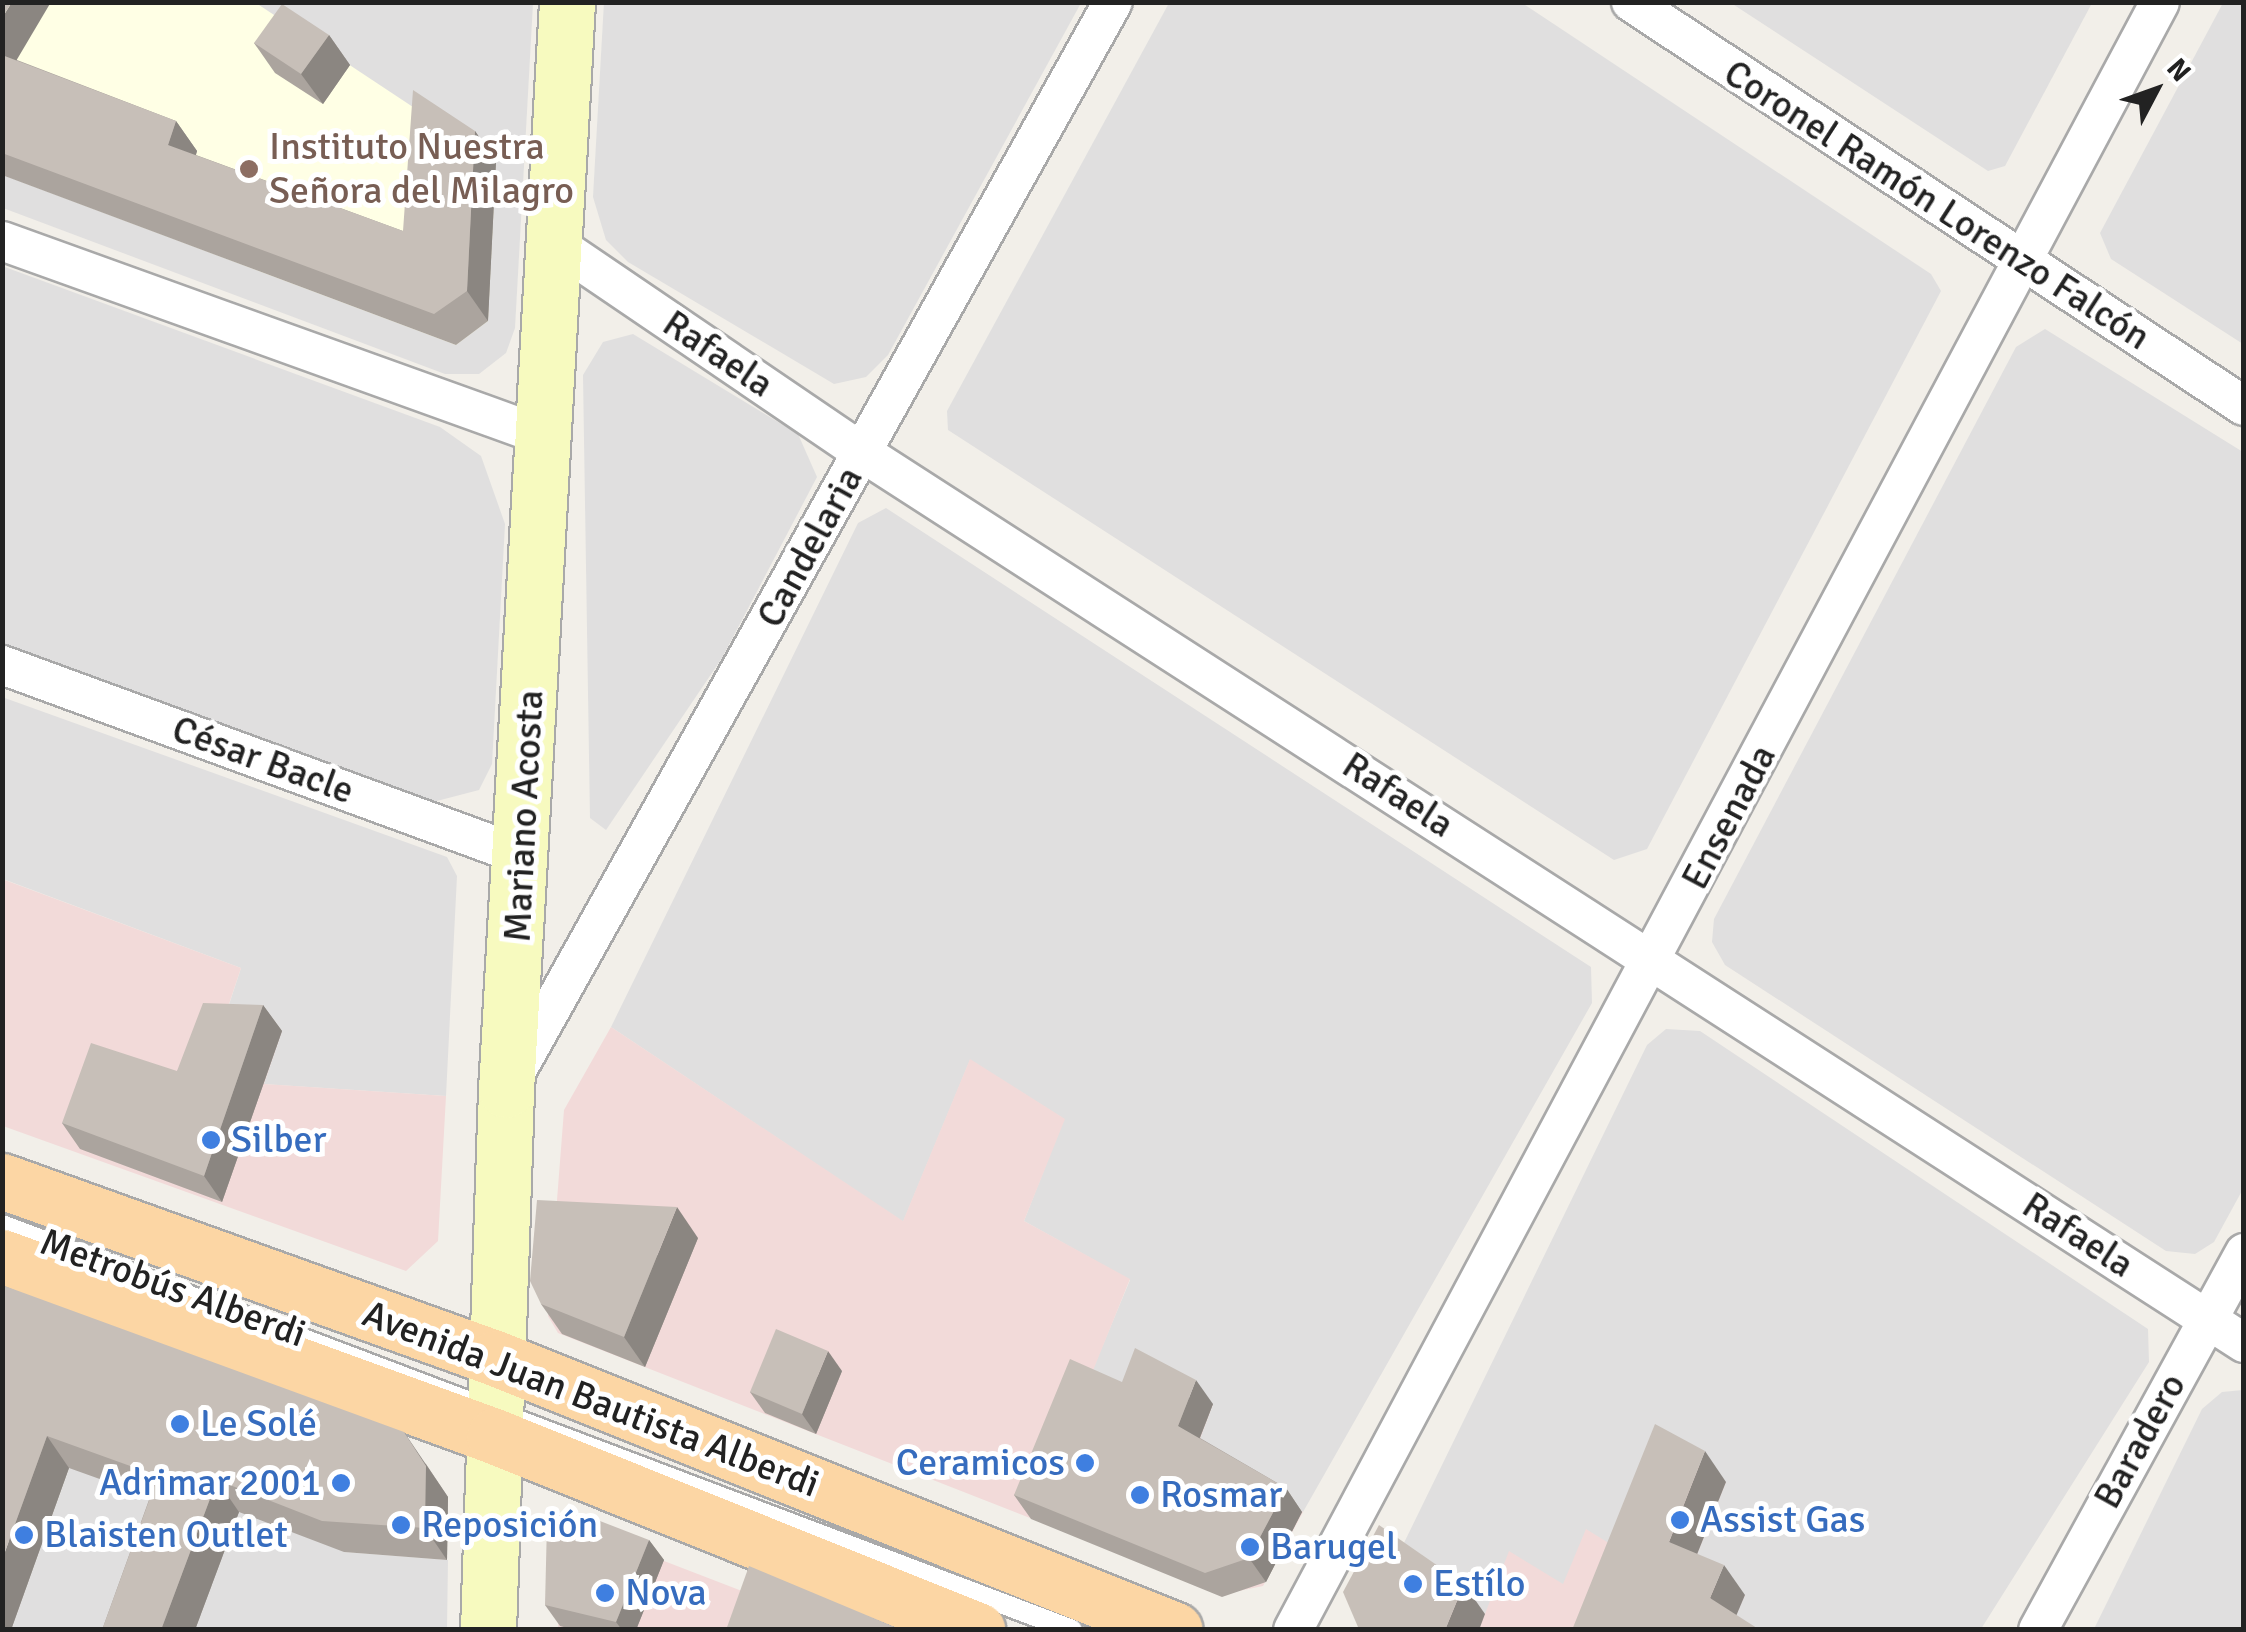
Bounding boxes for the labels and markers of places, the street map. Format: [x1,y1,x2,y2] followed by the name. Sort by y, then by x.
[269,124,574,213] place label: Instituto Nuestra Señora del Milagro
[238,158,260,180] marker: Instituto Nuestra Señora del Milagro
[231,1117,327,1163] place label: Silber
[200,1129,222,1151] marker: Silber
[200,1401,317,1447] place label: Le Solé
[169,1413,191,1435] marker: Le Solé
[896,1440,1065,1486] place label: Ceramicos
[1074,1452,1096,1474] marker: Ceramicos
[99,1460,321,1506] place label: Adrimar 2001
[330,1472,352,1494] marker: Adrimar 2001
[1160,1472,1282,1518] place label: Rosmar
[1129,1484,1151,1506] marker: Rosmar
[1700,1497,1865,1543] place label: Assist Gas
[421,1502,598,1548] place label: Reposición
[1669,1509,1691,1531] marker: Assist Gas
[44,1512,288,1558] place label: Blaisten Outlet
[390,1514,412,1536] marker: Reposición
[13,1524,35,1546] marker: Blaisten Outlet
[1270,1524,1397,1570] place label: Barugel
[1239,1536,1261,1558] marker: Barugel
[1433,1561,1526,1607] place label: Estílo
[625,1570,707,1616] place label: Nova
[1402,1573,1424,1595] marker: Estílo
[594,1582,616,1604] marker: Nova

